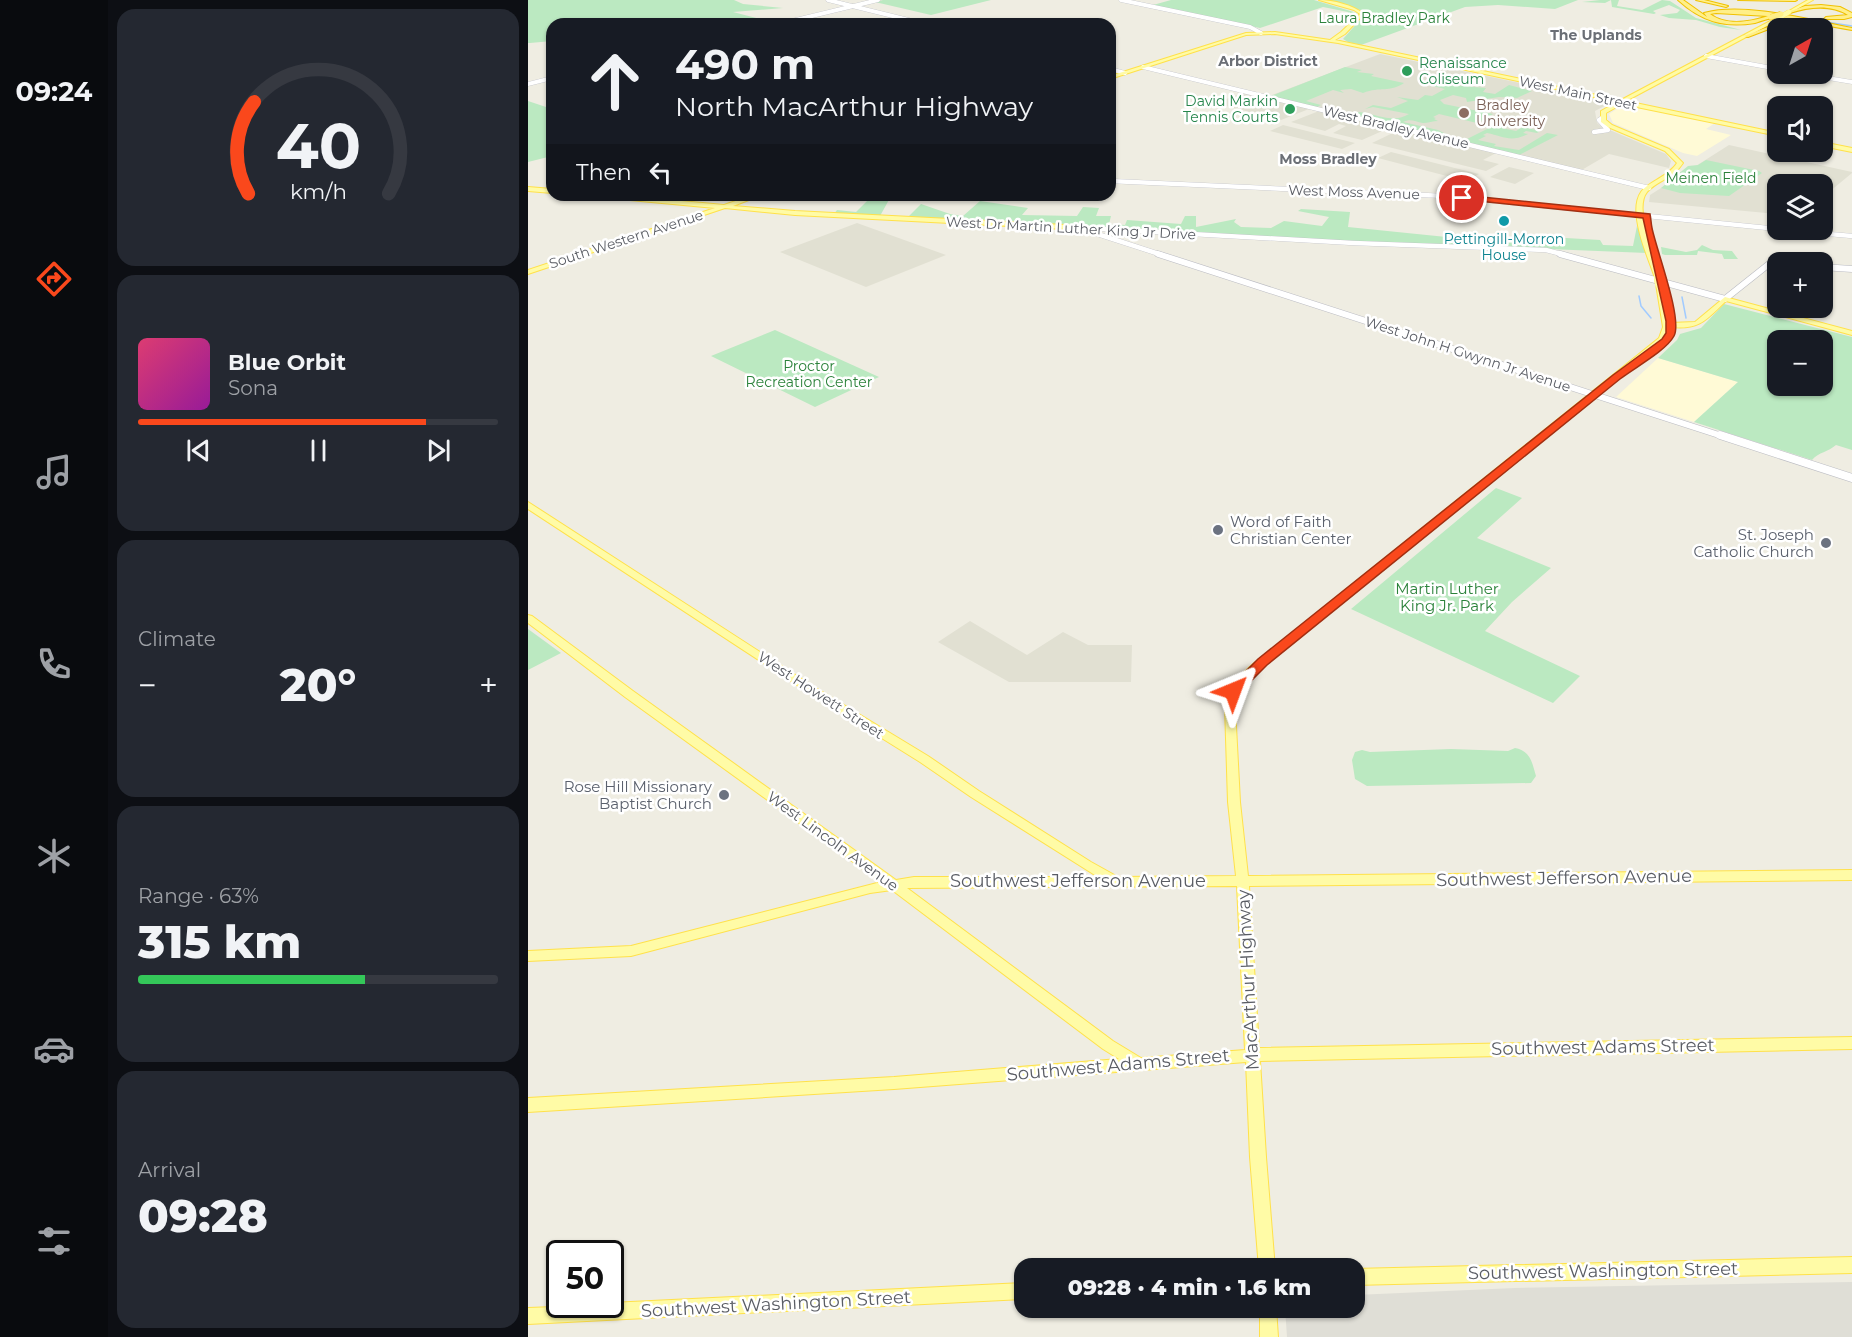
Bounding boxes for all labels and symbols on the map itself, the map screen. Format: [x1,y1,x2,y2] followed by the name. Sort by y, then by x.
[1318,9,1450,27] park label: Laura Bradley Park
[1767,18,1833,84] north arrow
[1550,26,1642,44] district label: The Uplands
[1217,52,1318,70] district label: Arbor District
[1419,54,1507,88] place label: Renaissance Coliseum
[1400,64,1414,78] marker: Renaissance Coliseum
[1517,72,1639,114] street label: West Main Street
[1183,92,1278,126] place label: David Markin Tennis Courts
[1476,96,1545,130] place label: Bradley University
[1321,101,1471,153] street label: West Bradley Avenue
[1283,102,1297,116] marker: David Markin Tennis Courts
[1457,106,1471,120] marker: Bradley University
[1279,150,1377,168] district label: Moss Bradley
[1666,169,1757,187] park label: Meinen Field
[1436,172,1487,223] pin
[1288,181,1420,203] street label: West Moss Avenue
[547,206,705,272] street label: South Western Avenue
[946,212,1196,244] street label: West Dr Martin Luther King Jr Drive
[1497,214,1511,228] marker: Pettingill-Morron House
[1444,230,1564,264] place label: Pettingill-Morron House
[1363,312,1573,396] street label: West John H Gwynn Jr Avenue
[746,357,873,391] park label: Proctor Recreation Center
[1230,512,1351,548] place label: Word of Faith Christian Center
[1211,523,1225,537] marker: Word of Faith Christian Center
[1693,525,1814,561] place label: St. Joseph Catholic Church
[1819,536,1833,550] marker: St. Joseph Catholic Church
[1395,579,1499,615] park label: Martin Luther King Jr. Park
[754,647,888,743] street label: West Howett Street
[1201,659,1265,723] position arrow
[564,777,713,813] place label: Rose Hill Missionary Baptist Church
[764,787,902,895] street label: West Lincoln Avenue
[717,788,731,802] marker: Rose Hill Missionary Baptist Church
[1436,865,1692,891] street label: Southwest Jefferson Avenue
[950,870,1206,892] street label: Southwest Jefferson Avenue
[1232,889,1264,1071] street label: MacArthur Highway
[1491,1034,1715,1060] street label: Southwest Adams Street
[1006,1044,1230,1086] street label: Southwest Adams Street
[546,1240,624,1318] speed limit sign: 50
[1468,1258,1738,1284] street label: Southwest Washington Street
[640,1286,912,1322] street label: Southwest Washington Street

